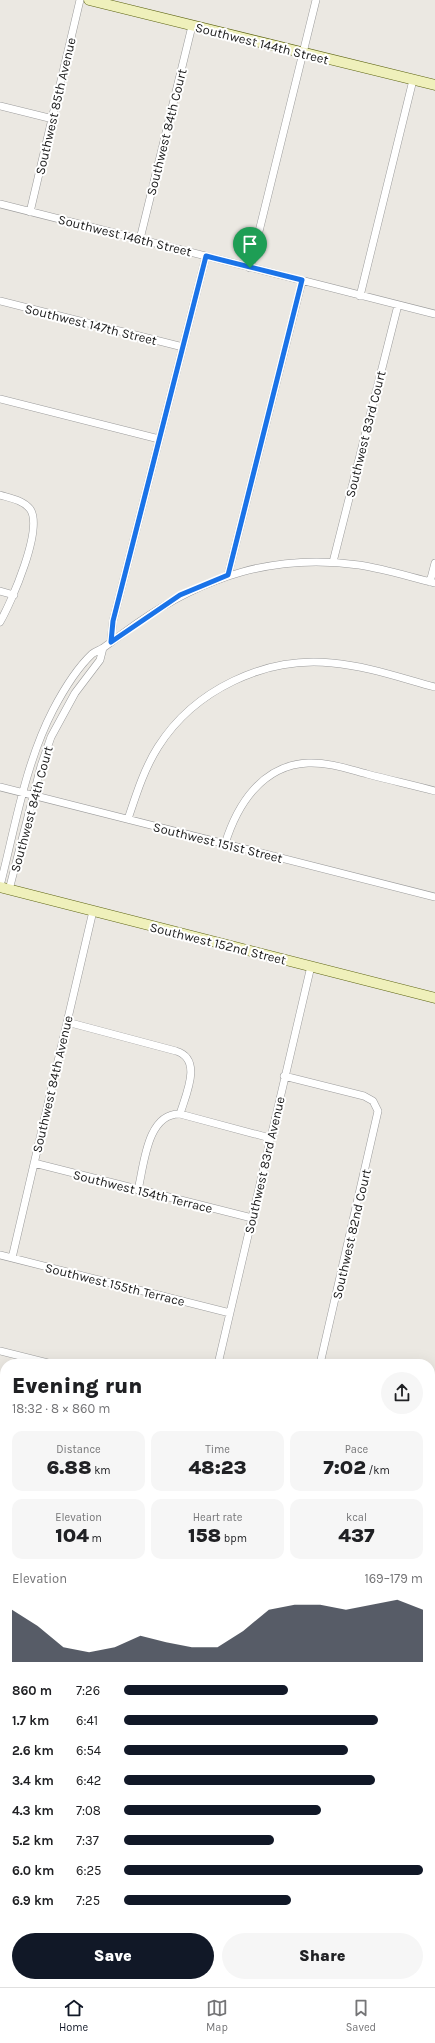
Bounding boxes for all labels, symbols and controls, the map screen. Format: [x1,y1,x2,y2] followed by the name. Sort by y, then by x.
[194,20,330,67] street label: Southwest 144th Street
[32,36,79,176] street label: Southwest 85th Avenue
[143,67,190,197] street label: Southwest 84th Court
[57,212,193,259] street label: Southwest 146th Street
[233,227,267,268] pin
[239,233,261,255] icon: arrive
[23,301,159,348] street label: Southwest 147th Street
[342,369,389,499] street label: Southwest 83rd Court
[7,744,56,874] street label: Southwest 84th Court
[152,819,284,866] street label: Southwest 151st Street
[148,919,288,968] street label: Southwest 152nd Street
[29,1014,76,1154] street label: Southwest 84th Avenue
[241,1095,288,1235] street label: Southwest 83rd Avenue
[72,1167,215,1216] street label: Southwest 154th Terrace
[329,1167,374,1301] street label: Southwest 82nd Court
[43,1260,187,1309] street label: Southwest 155th Terrace
[381,1372,423,1414] button: share
[12,1373,142,1399] text: Evening run
[12,1401,110,1416] text: 18:32 · 8 × 860 m
[56,1443,101,1456] text: Distance
[205,1443,230,1456] text: Time
[345,1443,368,1456] text: Pace
[46,1456,92,1479] text: 6.88
[188,1456,247,1479] text: 48:23
[323,1456,366,1479] text: 7:02
[92,1464,111,1477] text: km
[366,1464,390,1477] text: /km
[55,1511,102,1524] text: Elevation
[193,1511,242,1524] text: Heart rate
[346,1511,367,1524] text: kcal
[55,1524,89,1547] text: 104
[188,1524,221,1547] text: 158
[338,1524,375,1547] text: 437
[89,1532,102,1545] text: m
[221,1532,247,1545] text: bpm
[12,1571,67,1586] text: Elevation
[364,1571,423,1586] text: 169–179 m
[12,1683,52,1698] text: 860 m
[76,1683,100,1698] text: 7:26
[12,1713,49,1728] text: 1.7 km
[76,1713,98,1728] text: 6:41
[12,1743,54,1758] text: 2.6 km
[76,1743,101,1758] text: 6:54
[12,1773,54,1788] text: 3.4 km
[76,1773,101,1788] text: 6:42
[12,1803,54,1818] text: 4.3 km
[76,1803,101,1818] text: 7:08
[12,1833,54,1848] text: 5.2 km
[76,1833,99,1848] text: 7:37
[12,1863,54,1878] text: 6.0 km
[76,1863,101,1878] text: 6:25
[12,1893,54,1908] text: 6.9 km
[76,1893,100,1908] text: 7:25
[12,1933,214,1979] button: Save
[222,1933,423,1979] button: Share
[59,1997,88,2034] tab: Home
[206,1997,228,2034] tab: Map
[346,1997,376,2034] tab: Saved

